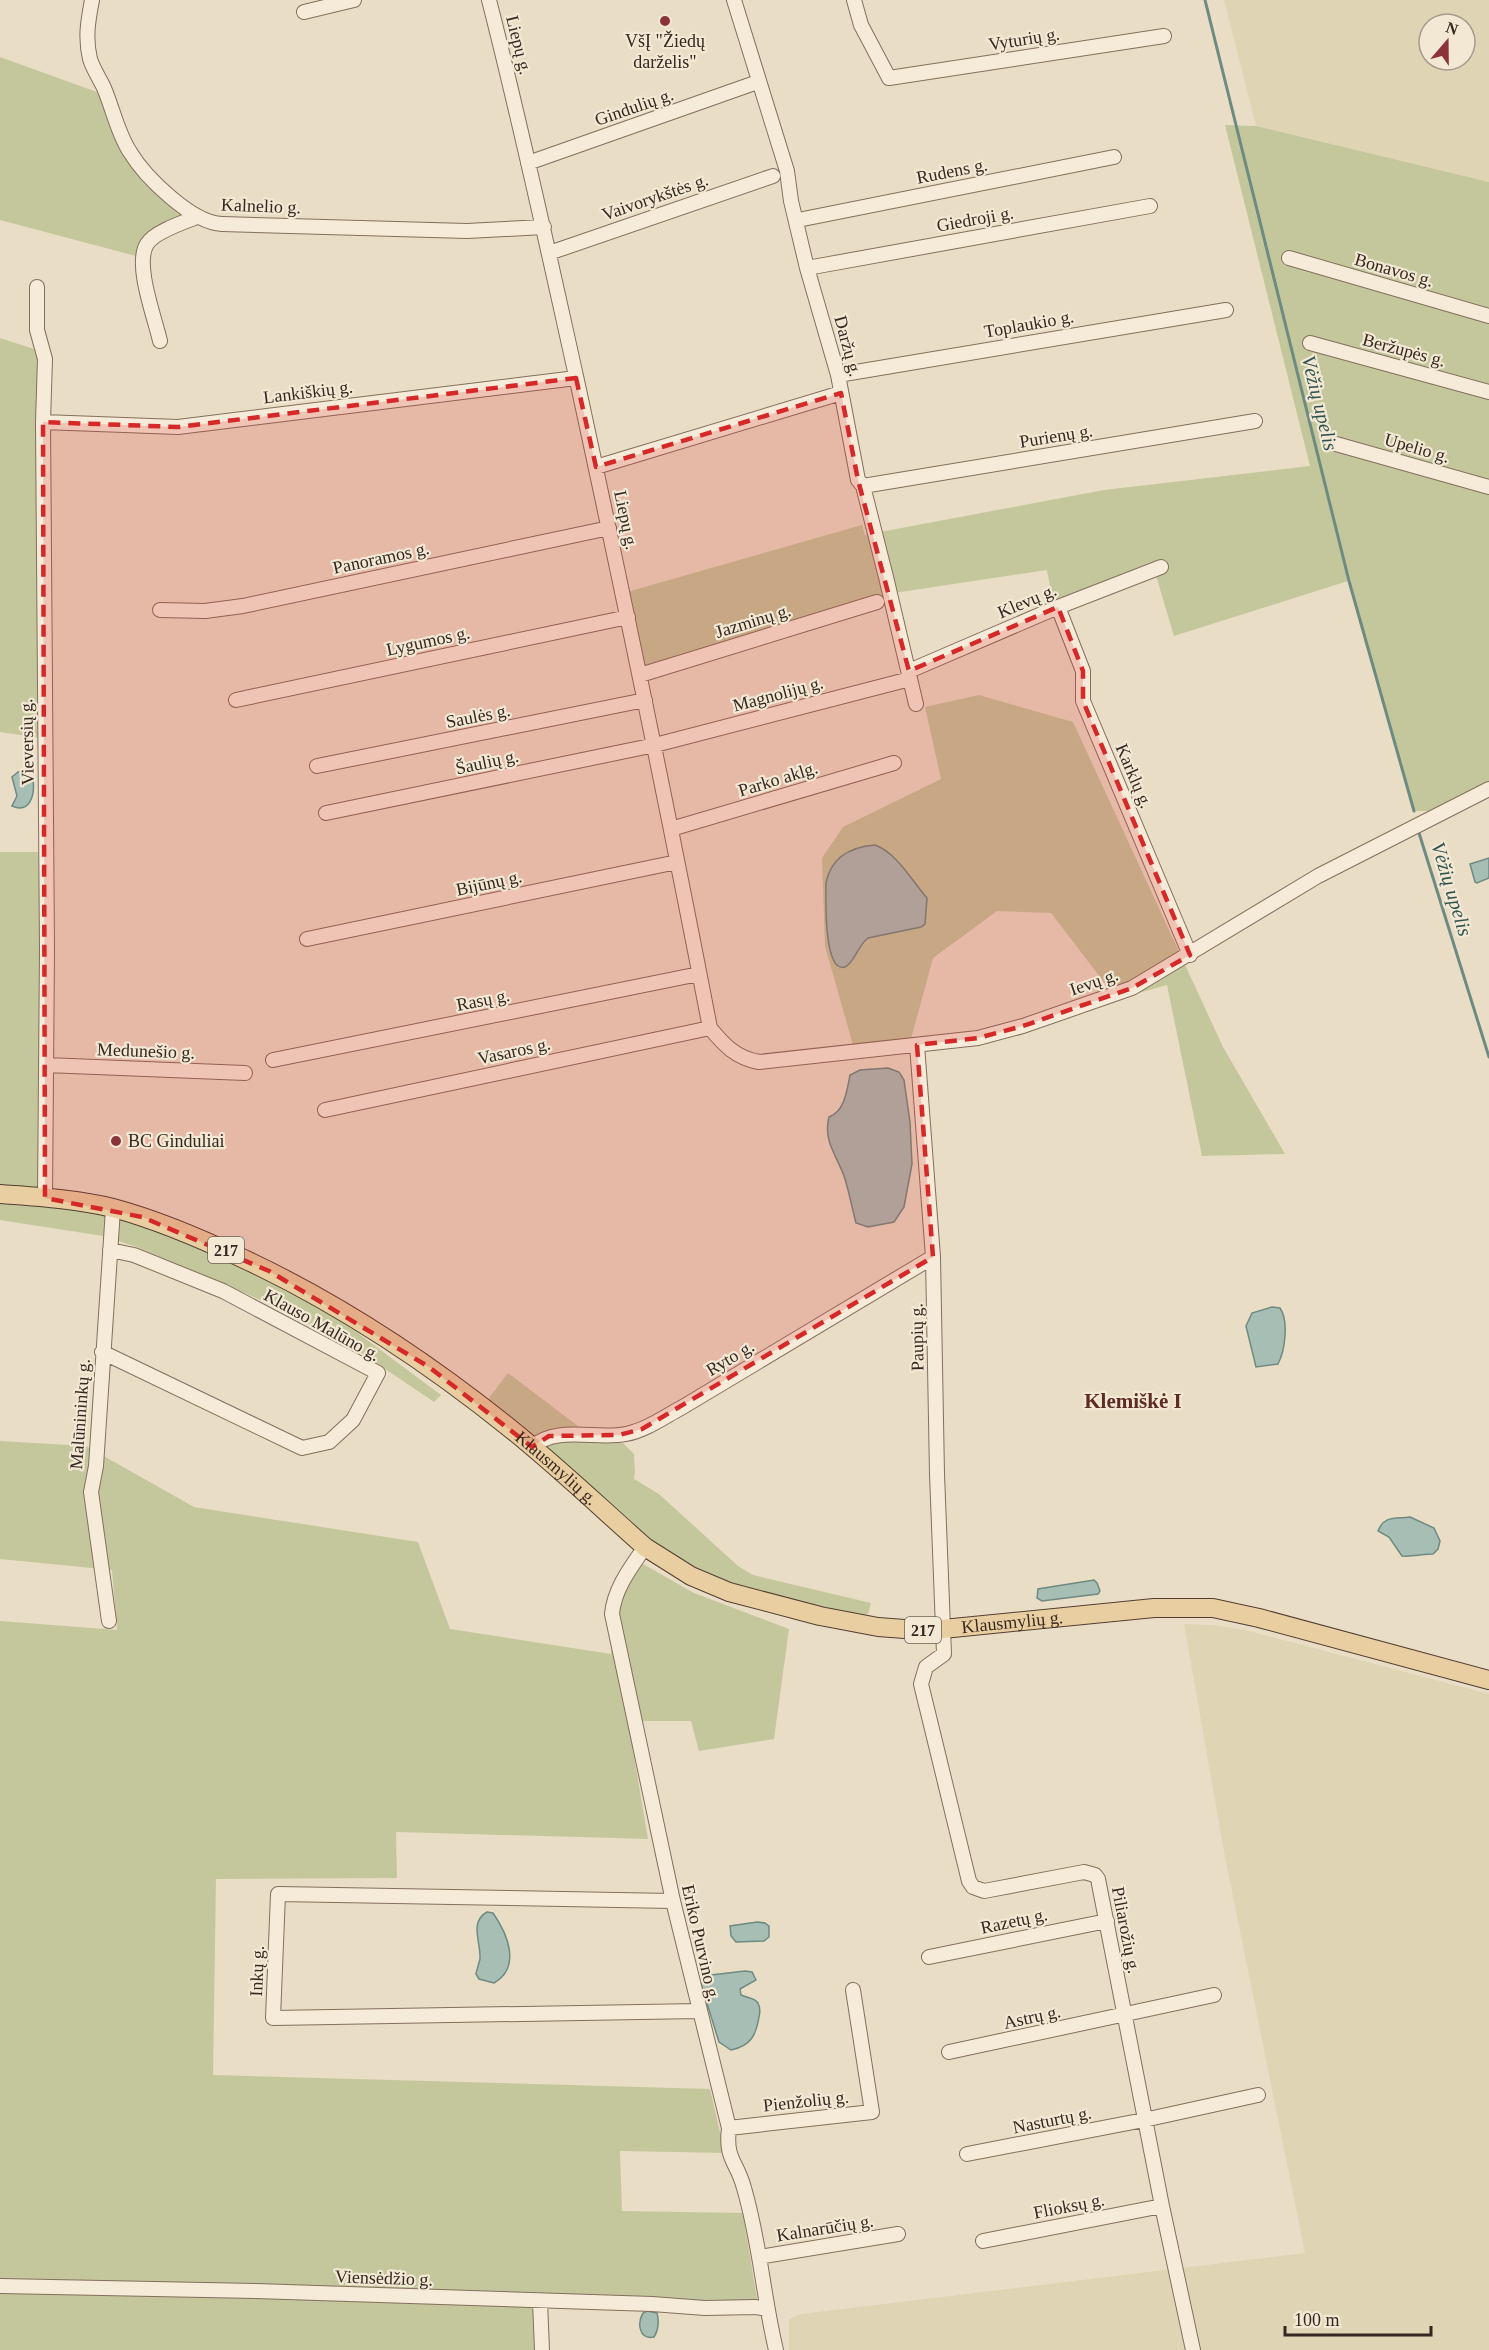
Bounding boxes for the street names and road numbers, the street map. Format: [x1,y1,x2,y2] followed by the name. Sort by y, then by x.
[502,13,536,77] street label: Liepų g.
[987,23,1061,55] street label: Vyturių g.
[592,84,676,130] street label: Gindulių g.
[915,154,989,188] street label: Rudens g.
[599,169,711,225] street label: Vaivorykštės g.
[221,195,301,217] street label: Kalnelio g.
[935,202,1015,236] street label: Giedroji g.
[1352,249,1436,291] street label: Bonavos g.
[983,306,1075,342] street label: Toplaukio g.
[830,313,866,379] street label: Daržų g.
[1360,329,1448,371] street label: Beržupės g.
[262,377,354,407] street label: Lankiškių g.
[1018,420,1094,452] street label: Purienų g.
[1382,429,1452,467] street label: Upelio g.
[610,489,642,551] street label: Liepų g.
[331,538,431,578] street label: Panoramos g.
[995,580,1059,622] street label: Klevų g.
[713,600,793,642] street label: Jazminų g.
[384,622,472,660] street label: Lygumos g.
[730,672,826,716] street label: Magnolijų g.
[16,698,38,786] street label: Vieversių g.
[444,700,512,732] street label: Saulės g.
[1112,741,1156,811] street label: Karklų g.
[453,745,520,778] street label: Šaulių g.
[736,757,820,801] street label: Parko aklg.
[454,866,524,900] street label: Bijūnų g.
[1067,964,1121,1000] street label: Ievų g.
[455,985,511,1015] street label: Rasų g.
[476,1034,552,1068] street label: Vasaros g.
[97,1039,195,1063] street label: Medunešio g.
[208,1237,244,1263] road number: 217
[261,1285,383,1365] street label: Klauso Malūno g.
[906,1303,928,1371] street label: Paupių g.
[702,1336,758,1380] street label: Ryto g.
[66,1358,94,1470] street label: Malūnininkų g.
[512,1427,602,1509] street label: Klausmylių g.
[960,1607,1064,1637] street label: Klausmylių g.
[905,1617,941,1643] road number: 217
[678,1883,724,2003] street label: Eriko Purvino g.
[1108,1885,1144,1975] street label: Piliarožių g.
[979,1904,1049,1938] street label: Razetų g.
[246,1945,268,1997] street label: Inkų g.
[1002,2001,1062,2033] street label: Astrų g.
[762,2087,850,2115] street label: Pienžolių g.
[1011,2103,1093,2137] street label: Nasturtų g.
[1032,2189,1106,2223] street label: Flioksų g.
[775,2210,875,2246] street label: Kalnarūčių g.
[335,2266,433,2290] street label: Viensėdžio g.

